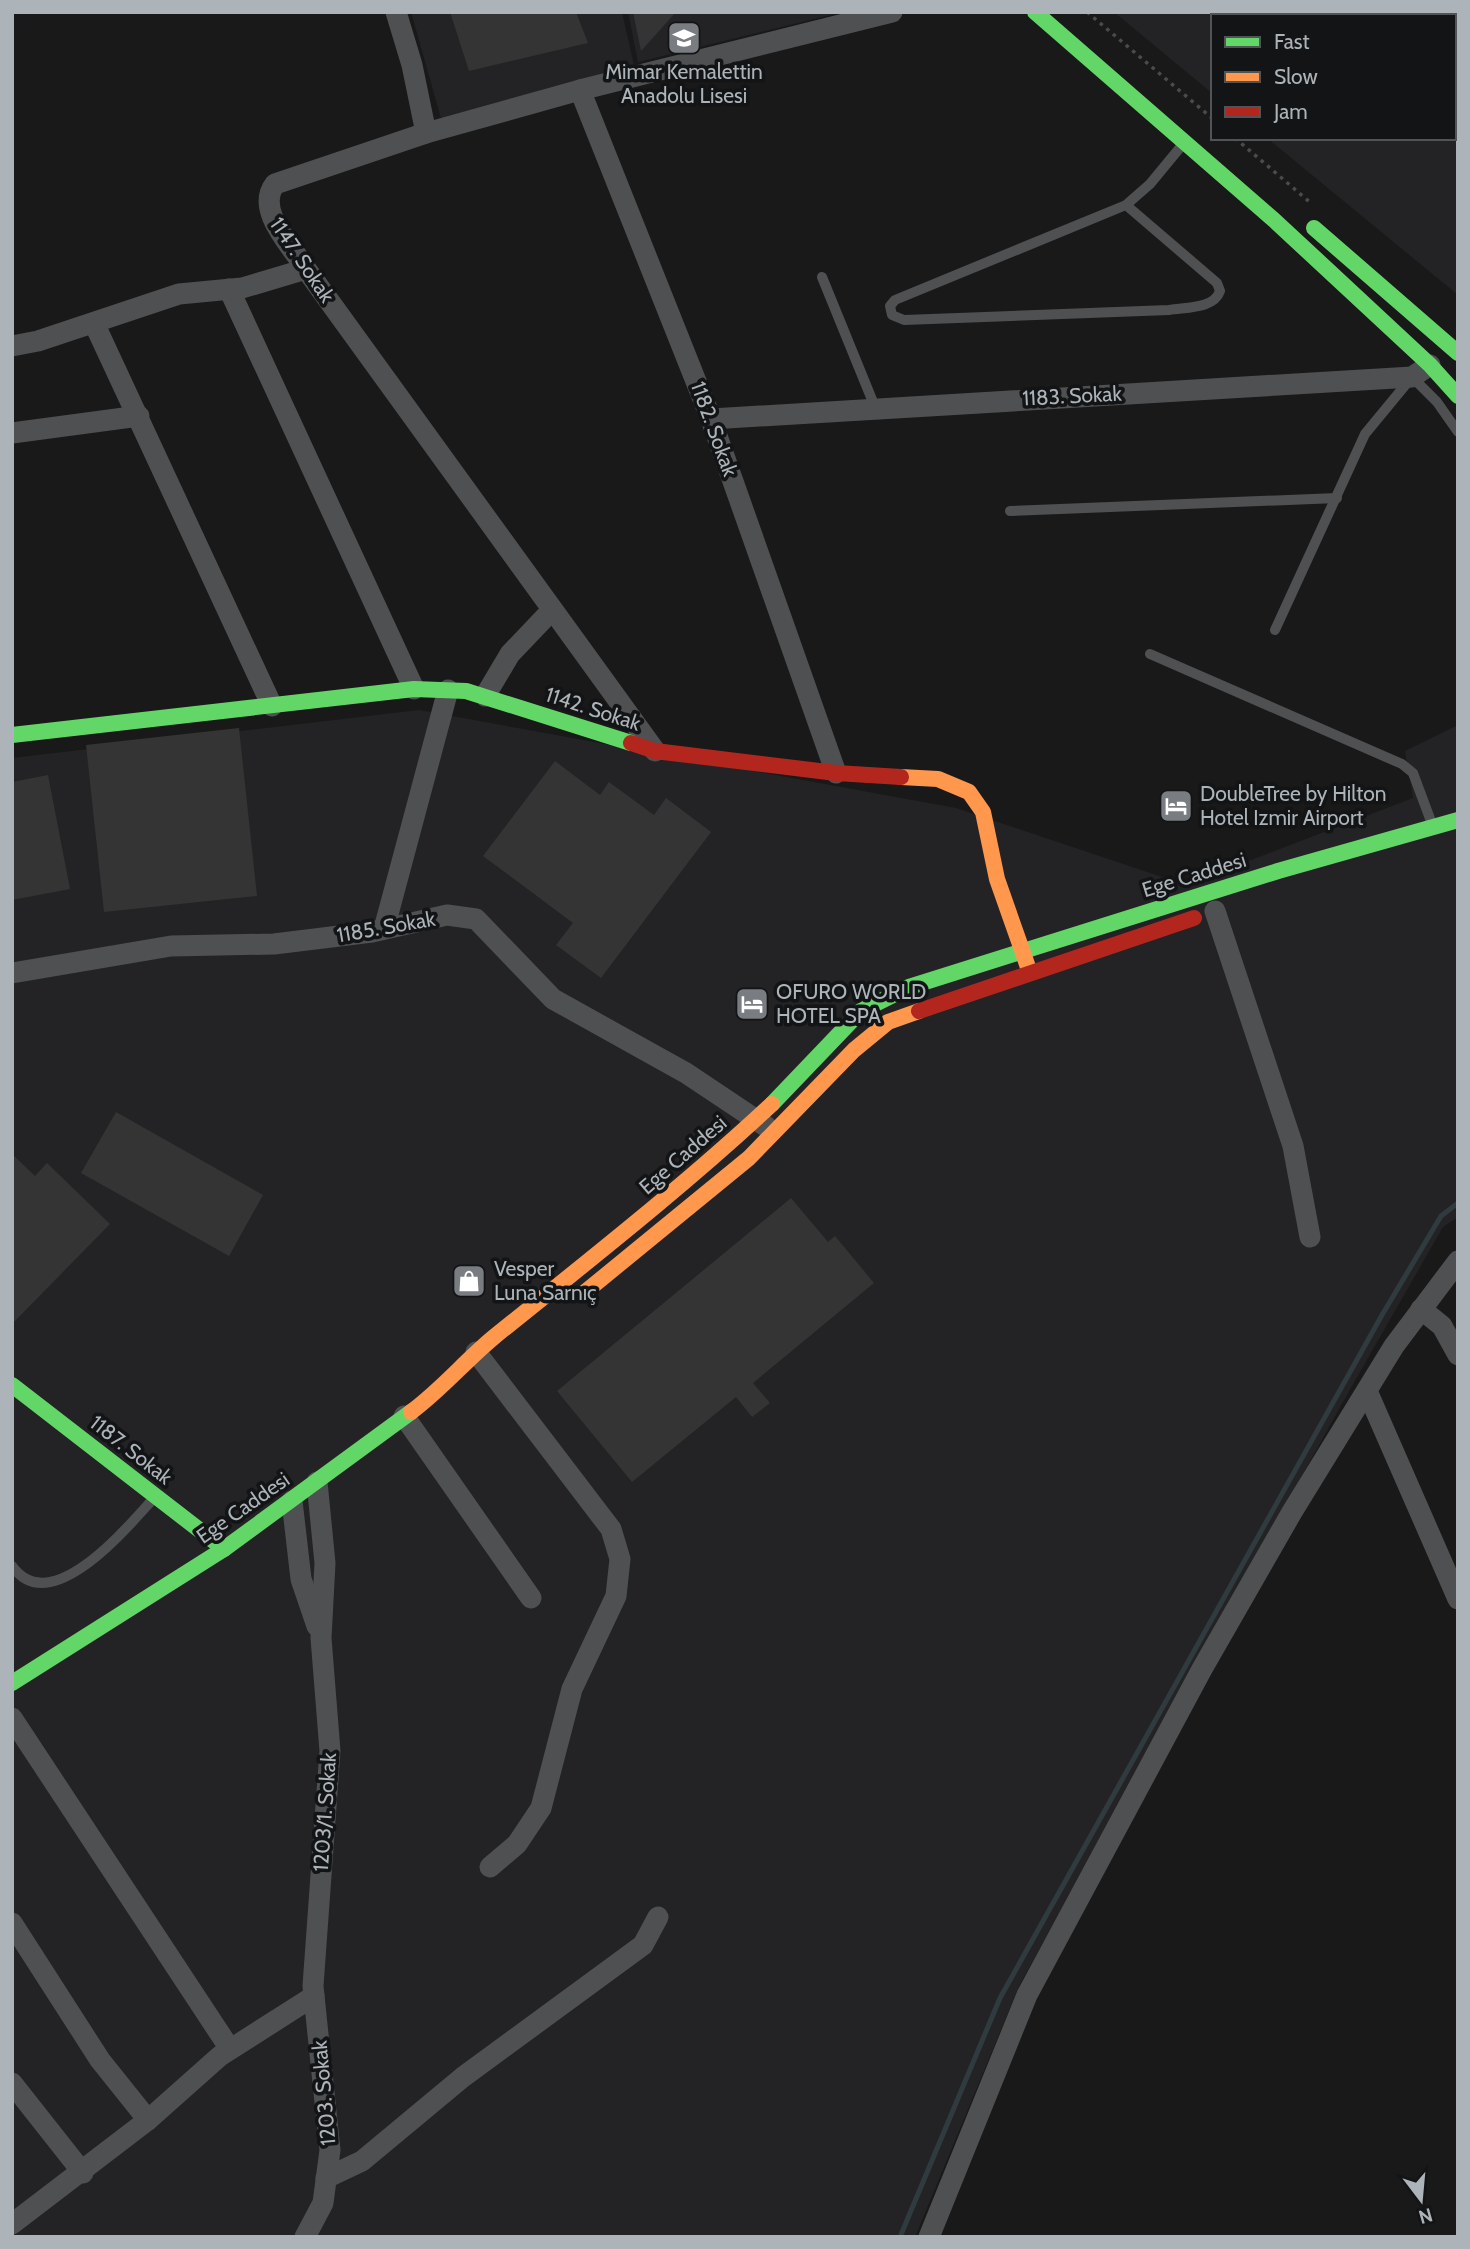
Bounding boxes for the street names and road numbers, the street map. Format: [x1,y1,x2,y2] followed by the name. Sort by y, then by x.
[265,212,340,308] street label: 1147. Sokak
[686,378,743,480] street label: 1182. Sokak
[1022,380,1123,411] street label: 1183. Sokak
[542,681,644,736] street label: 1142. Sokak
[1139,847,1249,902] street label: Ege Caddesi
[335,905,438,947] street label: 1185. Sokak
[634,1110,731,1199] street label: Ege Caddesi
[85,1410,178,1490] street label: 1187. Sokak
[192,1467,294,1549] street label: Ege Caddesi
[308,1751,341,1872] street label: 1203/1. Sokak
[306,2039,341,2147] street label: 1203. Sokak

